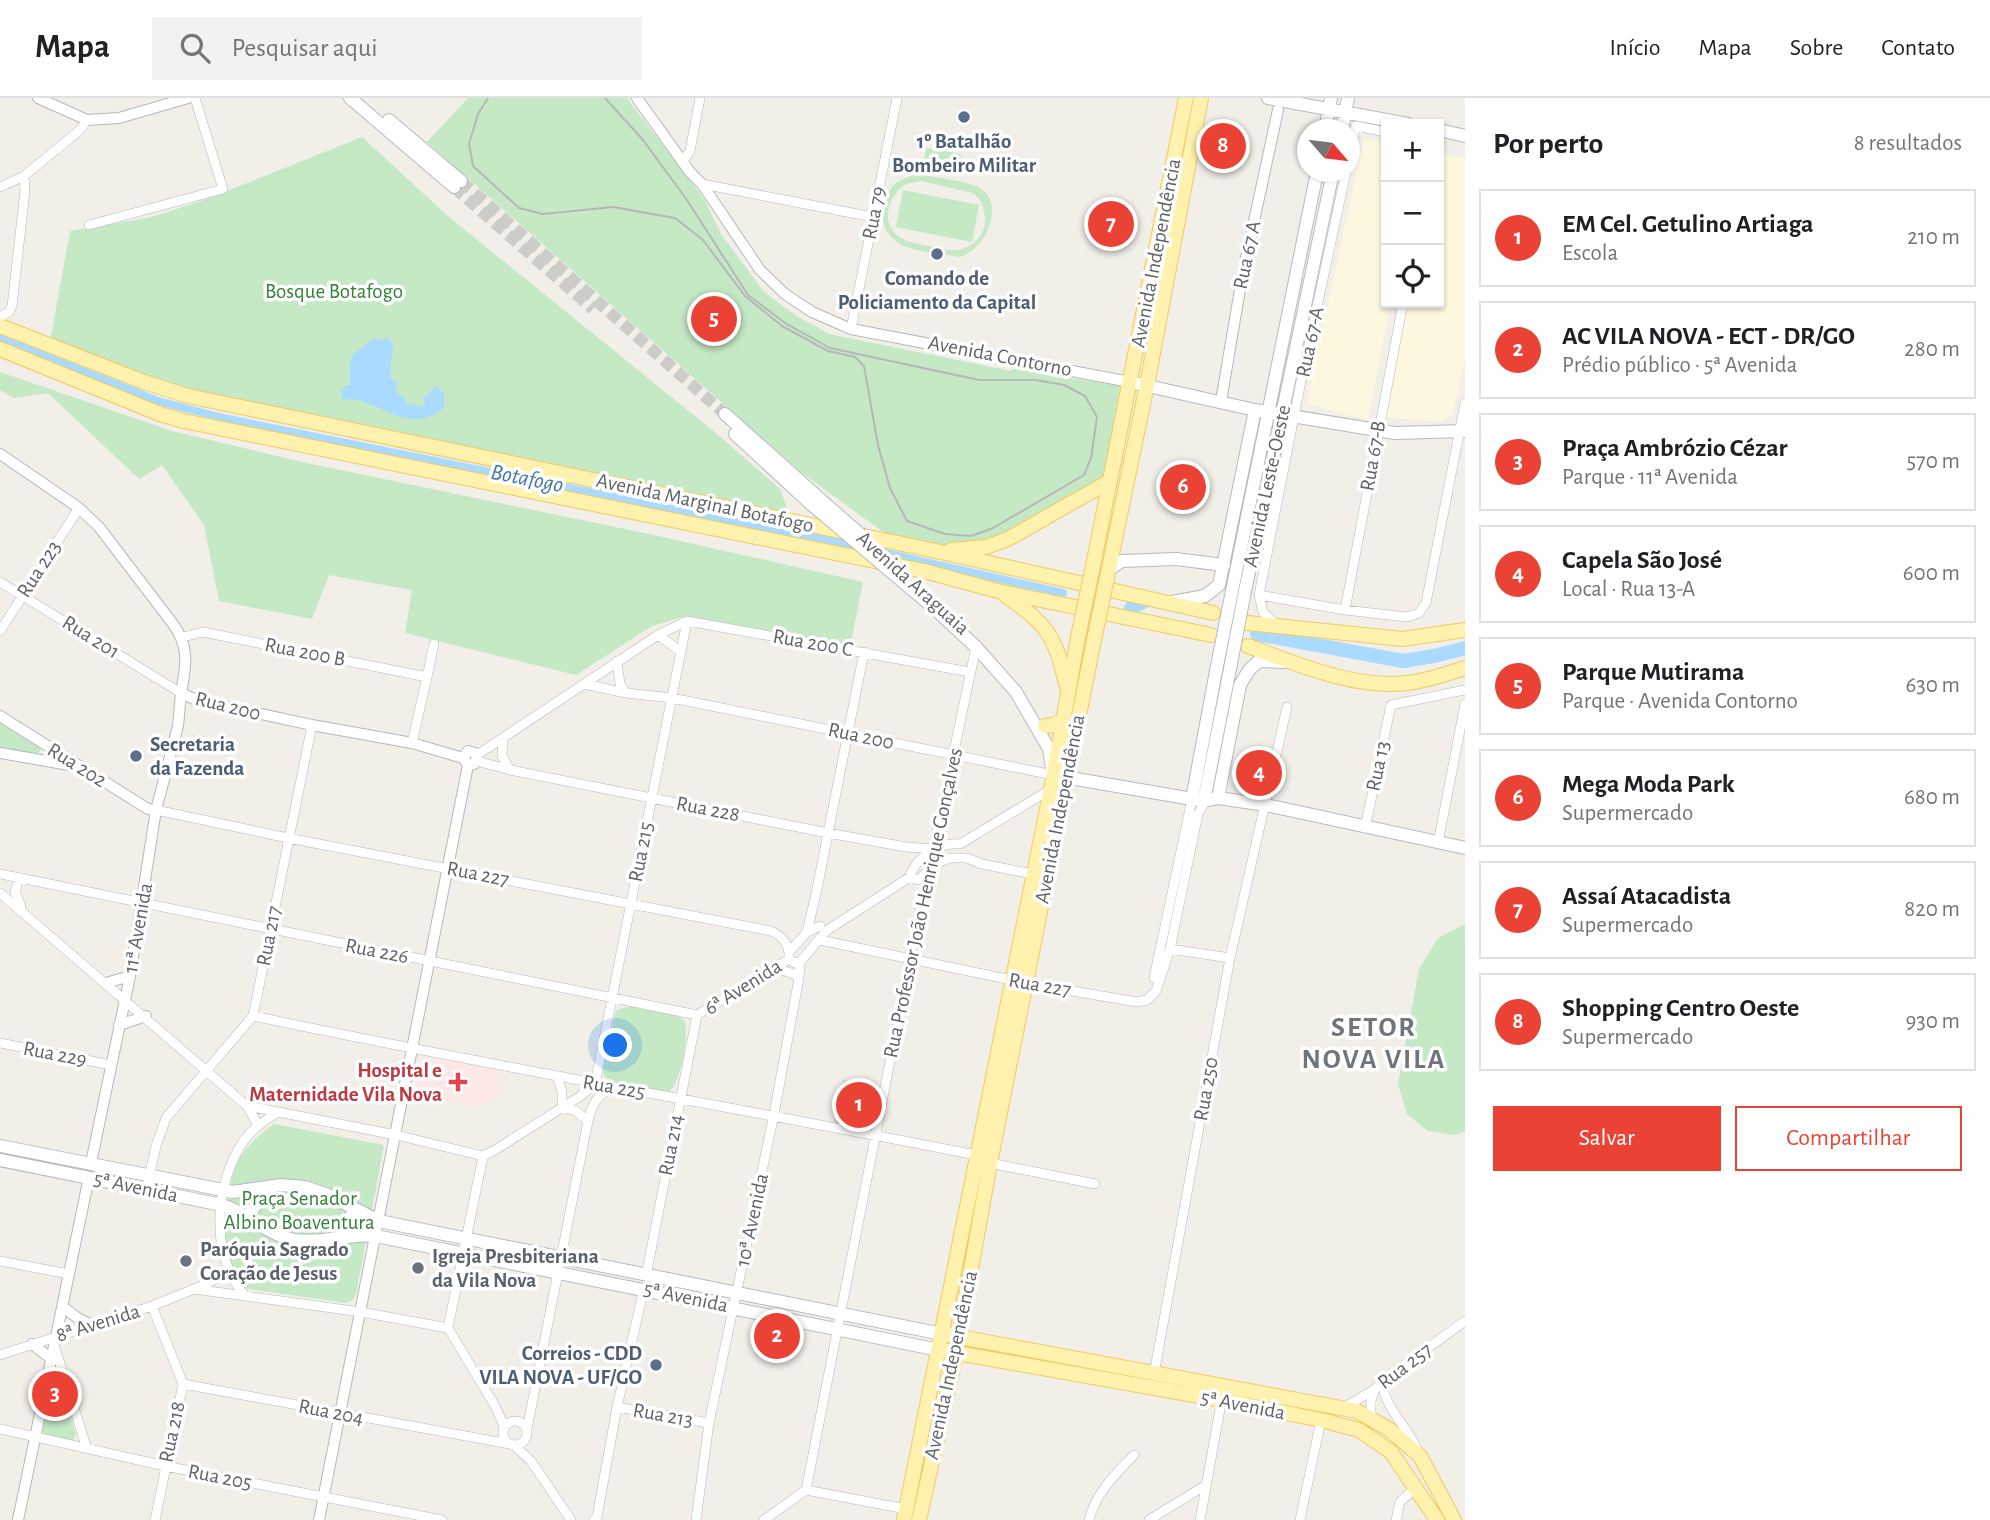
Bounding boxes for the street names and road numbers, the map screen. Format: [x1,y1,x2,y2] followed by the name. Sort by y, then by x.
[1127,156,1185,349] street label: Avenida Independência
[859,185,889,241] street label: Rua 79
[1230,219,1264,291] street label: Rua 67 A
[1292,305,1328,379] street label: Rua 67-A
[926,332,1074,380] street label: Avenida Contorno
[1240,403,1294,569] street label: Avenida Leste-Oeste
[1357,419,1389,493] street label: Rua 67-B
[594,470,816,536] street label: Avenida Marginal Botafogo
[853,527,974,639] street label: Avenida Araguaia
[13,537,65,601] street label: Rua 223
[59,611,123,663] street label: Rua 201
[771,626,855,660] street label: Rua 200 C
[263,634,347,670] street label: Rua 200 B
[193,688,263,724] street label: Rua 200
[1031,712,1089,905] street label: Avenida Independência
[826,719,896,753] street label: Rua 200
[44,739,110,791] street label: Rua 202
[1362,739,1394,793] street label: Rua 13
[880,746,966,1060] street label: Rua Professor João Henrique Gonçalves
[674,793,742,825] street label: Rua 228
[625,820,657,884] street label: Rua 215
[445,858,511,890] street label: Rua 227
[120,881,156,975] street label: 11ª Avenida
[253,904,285,968] street label: Rua 217
[344,935,410,967] street label: Rua 226
[701,955,786,1019] street label: 6ª Avenida
[1007,969,1073,1001] street label: Rua 227
[22,1038,88,1070] street label: Rua 229
[1190,1055,1222,1123] street label: Rua 250
[581,1071,647,1103] street label: Rua 225
[655,1113,687,1177] street label: Rua 214
[92,1168,180,1206] street label: 5ª Avenida
[732,1171,772,1269] street label: 10ª Avenida
[921,1269,981,1461] street label: Avenida Independência
[642,1278,730,1316] street label: 5ª Avenida
[53,1300,143,1346] street label: 8ª Avenida
[1374,1339,1436,1393] street label: Rua 257
[1199,1387,1287,1424] street label: 5ª Avenida
[297,1395,365,1429] street label: Rua 204
[631,1399,695,1431] street label: Rua 213
[155,1400,189,1464] street label: Rua 218
[186,1461,254,1493] street label: Rua 205

